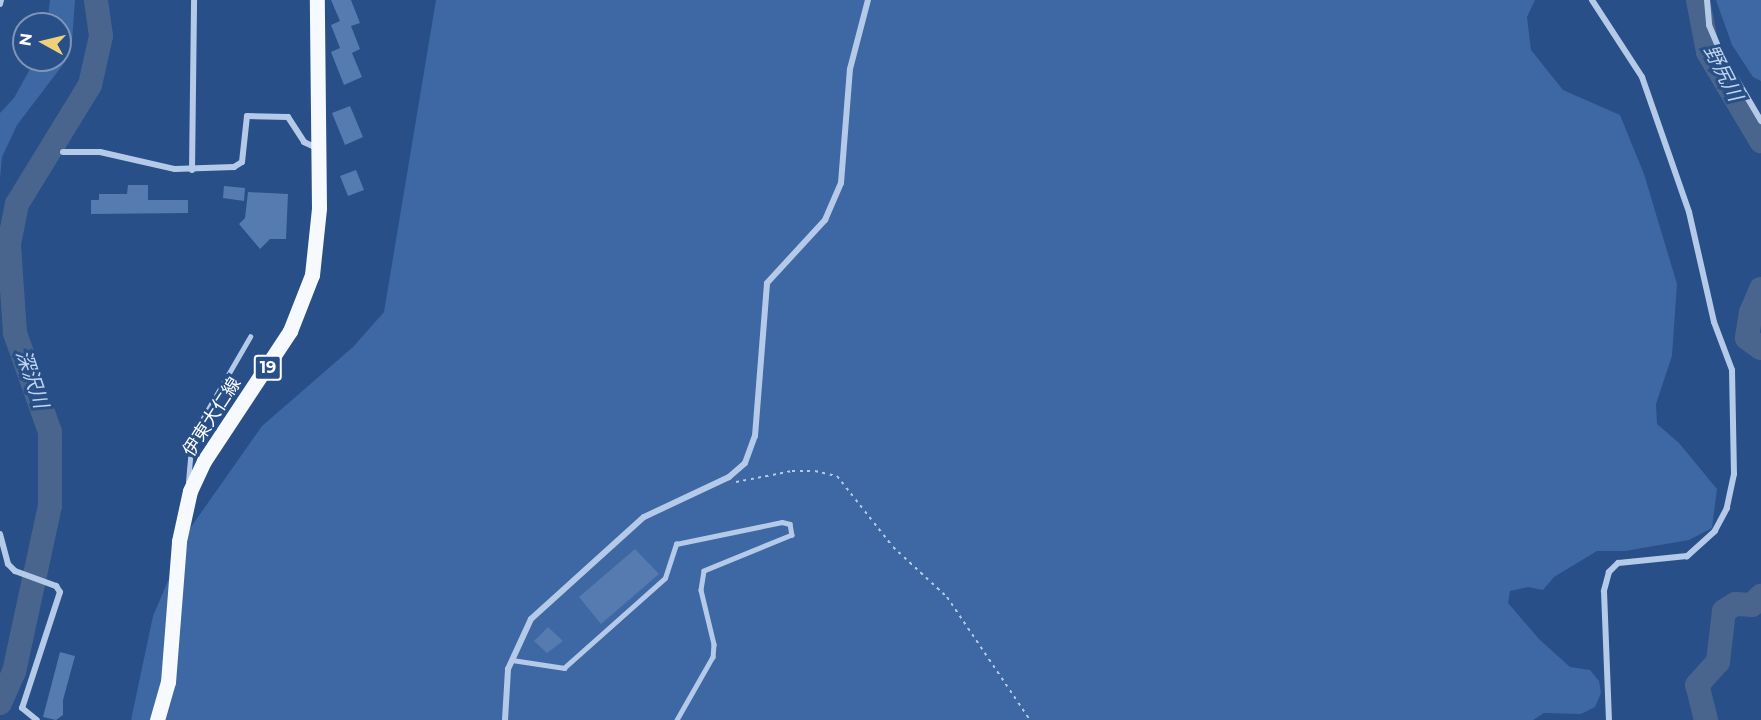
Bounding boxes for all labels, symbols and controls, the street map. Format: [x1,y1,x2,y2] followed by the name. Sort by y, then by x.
[12,12,72,72] north arrow
[15,32,36,47] text: N
[1699,41,1747,105] water label: 野尻川
[11,347,53,411] water label: 深沢川
[253,355,283,381] road number: 19
[178,373,246,461] street label: 伊東大仁線

